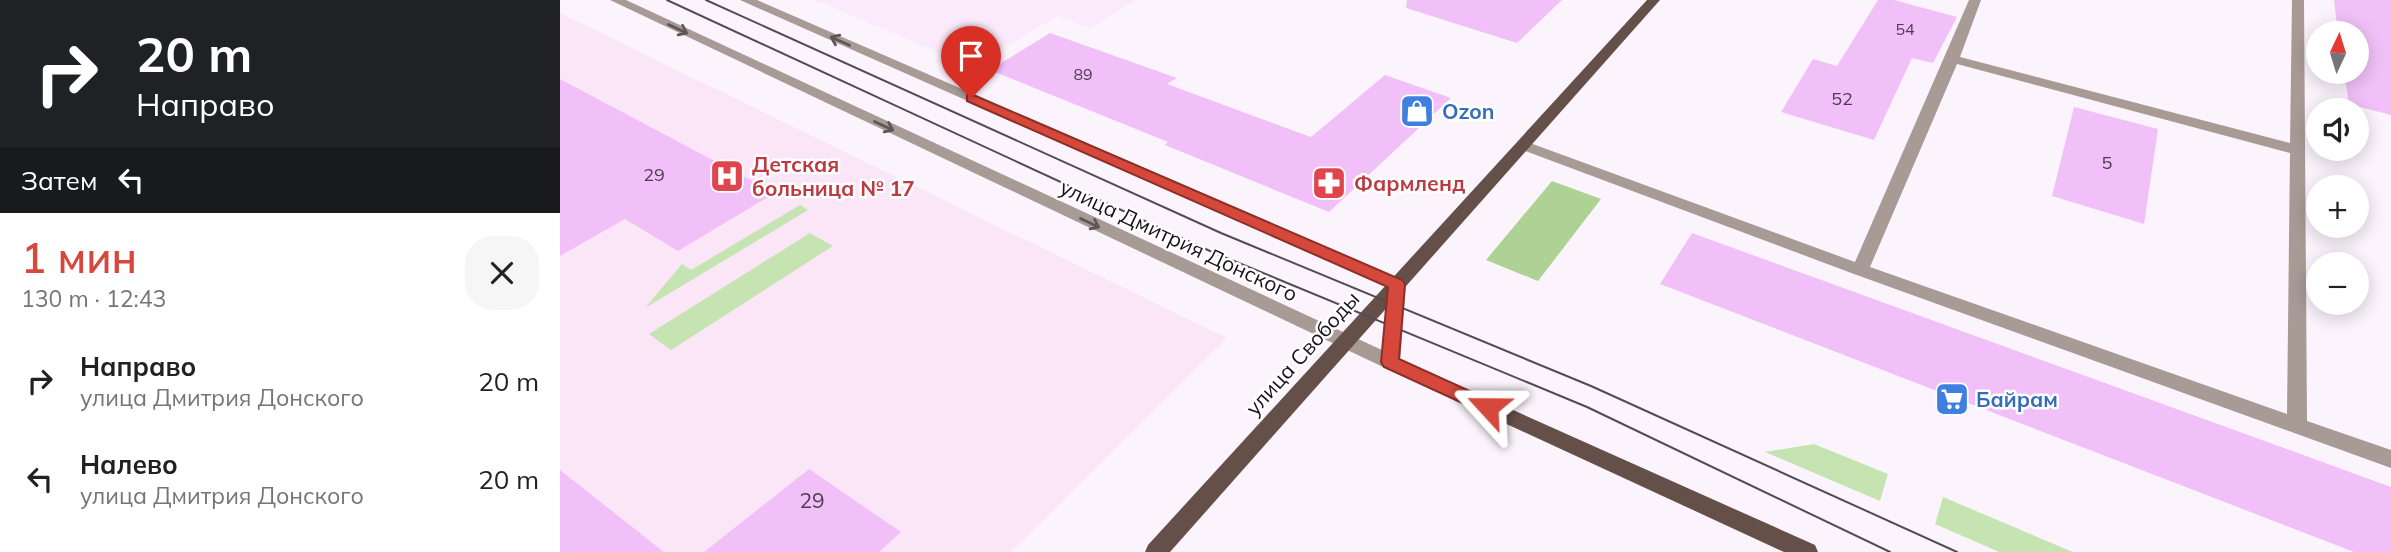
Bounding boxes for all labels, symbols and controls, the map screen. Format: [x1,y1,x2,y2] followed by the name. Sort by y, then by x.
[1895,19,1915,39] house number: 54
[2306,21,2370,84] north arrow
[2306,21,2369,315] map controls
[136,23,252,84] text: 20 m
[667,23,688,36] one-way arrow
[941,26,1001,98] pin
[21,28,112,119] icon: right
[830,34,851,47] one-way arrow
[952,37,990,75] icon: arrive
[1073,64,1093,84] house number: 89
[136,84,275,124] text: Направо
[1831,87,1853,110] house number: 52
[1398,92,1436,130] shop icon: Ozon
[1442,98,1494,124] place label: Ozon
[2306,98,2369,161] button: sound
[873,120,894,133] one-way arrow
[752,151,915,201] place label: Детская больница № 17
[2102,151,2113,174] house number: 5
[708,157,746,195] hospital icon: Детская больница № 17
[112,161,150,199] icon: left
[643,163,665,186] house number: 29
[21,164,98,197] text: Затем
[1310,164,1348,202] pharmacy icon: Фармленд
[1354,170,1465,196] place label: Фармленд
[1056,173,1302,307] street label: улица Дмитрия Донского
[2306,175,2369,238] button: +
[1079,216,1100,230] one-way arrow
[21,231,137,284] text: 1 мин
[465,236,539,310] button: close
[2306,252,2369,315] button: −
[21,284,166,313] text: 130 m · 12:43
[1240,286,1364,420] street label: улица Свободы
[80,350,196,383] text: Направо
[21,362,59,400] icon: right
[478,365,539,398] text: 20 m
[1451,370,1525,444] position arrow
[1933,380,1971,418] supermarket icon: Байрам
[80,383,364,412] text: улица Дмитрия Донского
[1976,386,2058,412] place label: Байрам
[80,448,178,481] text: Налево
[21,460,59,498] icon: left
[478,463,539,496] text: 20 m
[80,481,364,510] text: улица Дмитрия Донского
[799,487,825,513] house number: 29

